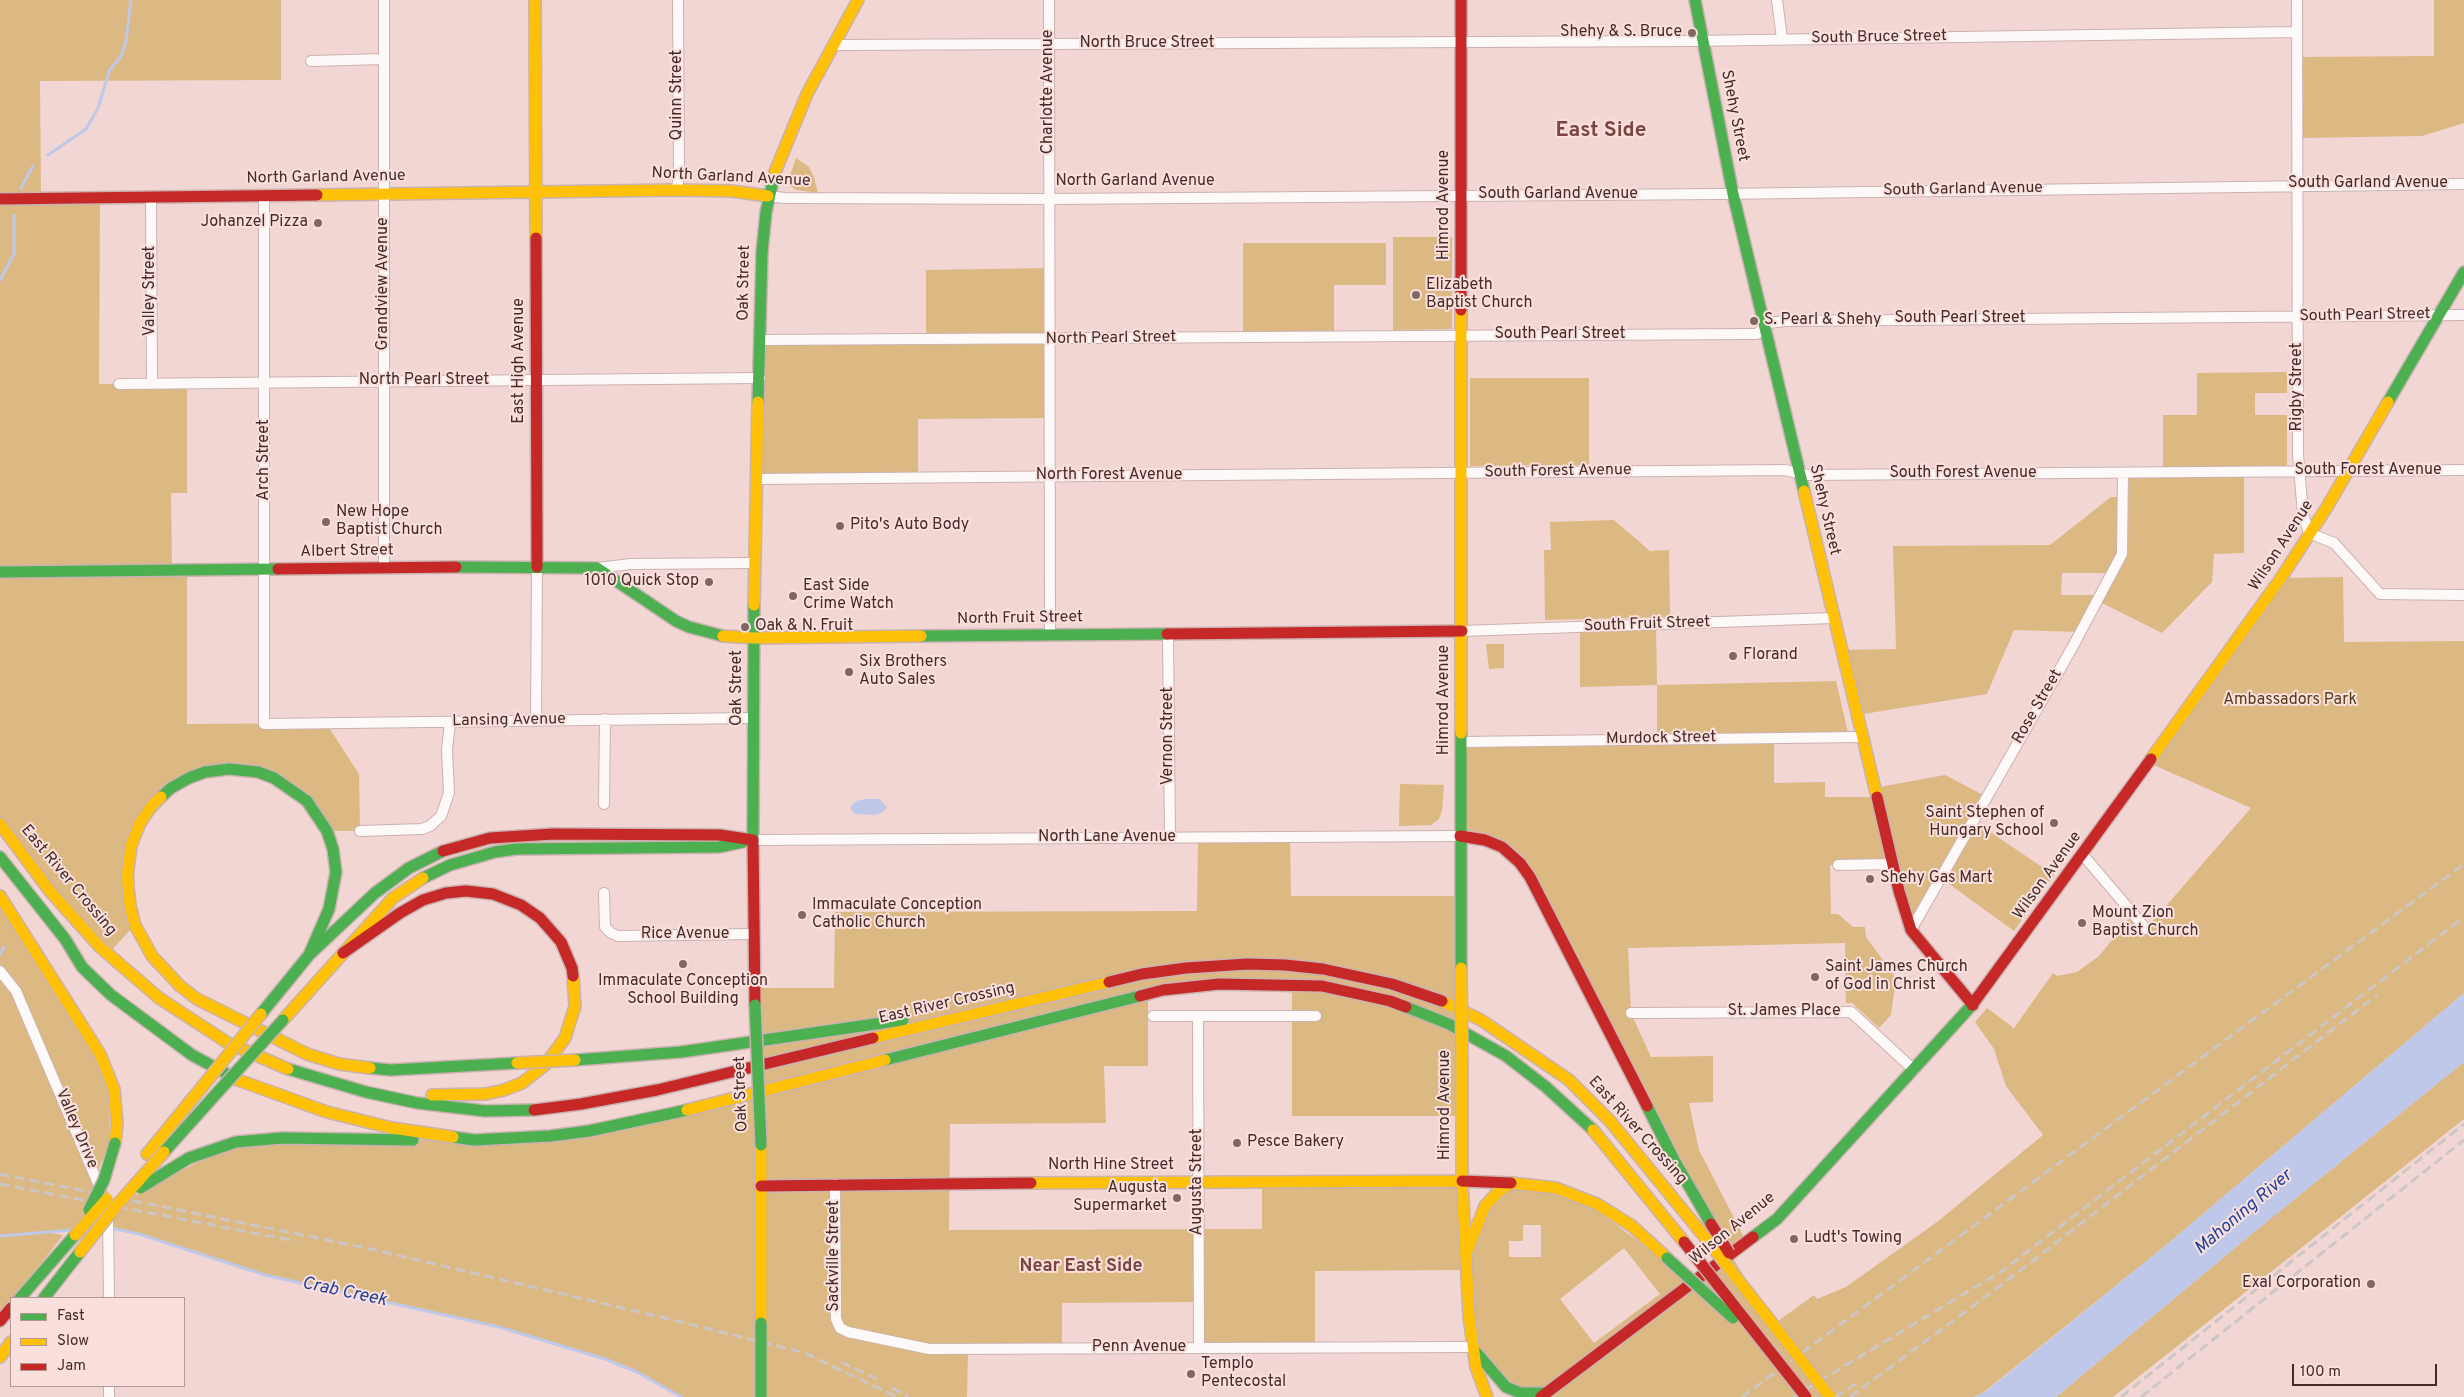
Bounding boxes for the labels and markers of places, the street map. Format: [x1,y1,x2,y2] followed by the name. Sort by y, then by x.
[1560,23,1682,43] place label: Shehy & S. Bruce
[1686,27,1698,39] marker: Shehy & S. Bruce
[200,213,308,233] place label: Johanzel Pizza
[312,217,324,229] marker: Johanzel Pizza
[1426,276,1532,314] place label: Elizabeth Baptist Church
[1410,289,1422,301] marker: Elizabeth Baptist Church
[1764,311,1881,331] place label: S. Pearl & Shehy
[1748,315,1760,327] marker: S. Pearl & Shehy
[336,503,442,541] place label: New Hope Baptist Church
[320,516,332,528] marker: New Hope Baptist Church
[850,516,969,536] place label: Pito's Auto Body
[834,520,846,532] marker: Pito's Auto Body
[585,572,699,592] place label: 1010 Quick Stop
[703,576,715,588] marker: 1010 Quick Stop
[803,577,894,615] place label: East Side Crime Watch
[787,590,799,602] marker: East Side Crime Watch
[755,617,853,637] place label: Oak & N. Fruit
[739,621,751,633] marker: Oak & N. Fruit
[1743,646,1798,666] place label: Florand
[1727,650,1739,662] marker: Florand
[859,653,947,691] place label: Six Brothers Auto Sales
[843,666,855,678] marker: Six Brothers Auto Sales
[1925,804,2044,842] place label: Saint Stephen of Hungary School
[2048,817,2060,829] marker: Saint Stephen of Hungary School
[1880,869,1993,889] place label: Shehy Gas Mart
[1864,873,1876,885] marker: Shehy Gas Mart
[812,896,982,934] place label: Immaculate Conception Catholic Church
[2092,904,2198,942] place label: Mount Zion Baptist Church
[796,909,808,921] marker: Immaculate Conception Catholic Church
[2076,917,2088,929] marker: Mount Zion Baptist Church
[677,958,689,970] marker: Immaculate Conception School Building
[1825,958,1968,996] place label: Saint James Church of God in Christ
[1809,971,1821,983] marker: Saint James Church of God in Christ
[598,972,768,1010] place label: Immaculate Conception School Building
[1247,1133,1344,1153] place label: Pesce Bakery
[1231,1137,1243,1149] marker: Pesce Bakery
[1073,1179,1167,1217] place label: Augusta Supermarket
[1171,1192,1183,1204] marker: Augusta Supermarket
[1804,1229,1902,1249] place label: Ludt's Towing
[1788,1233,1800,1245] marker: Ludt's Towing
[2242,1274,2361,1294] place label: Exal Corporation
[2365,1278,2377,1290] marker: Exal Corporation
[1201,1355,1286,1393] place label: Templo Pentecostal
[1185,1368,1197,1380] marker: Templo Pentecostal

